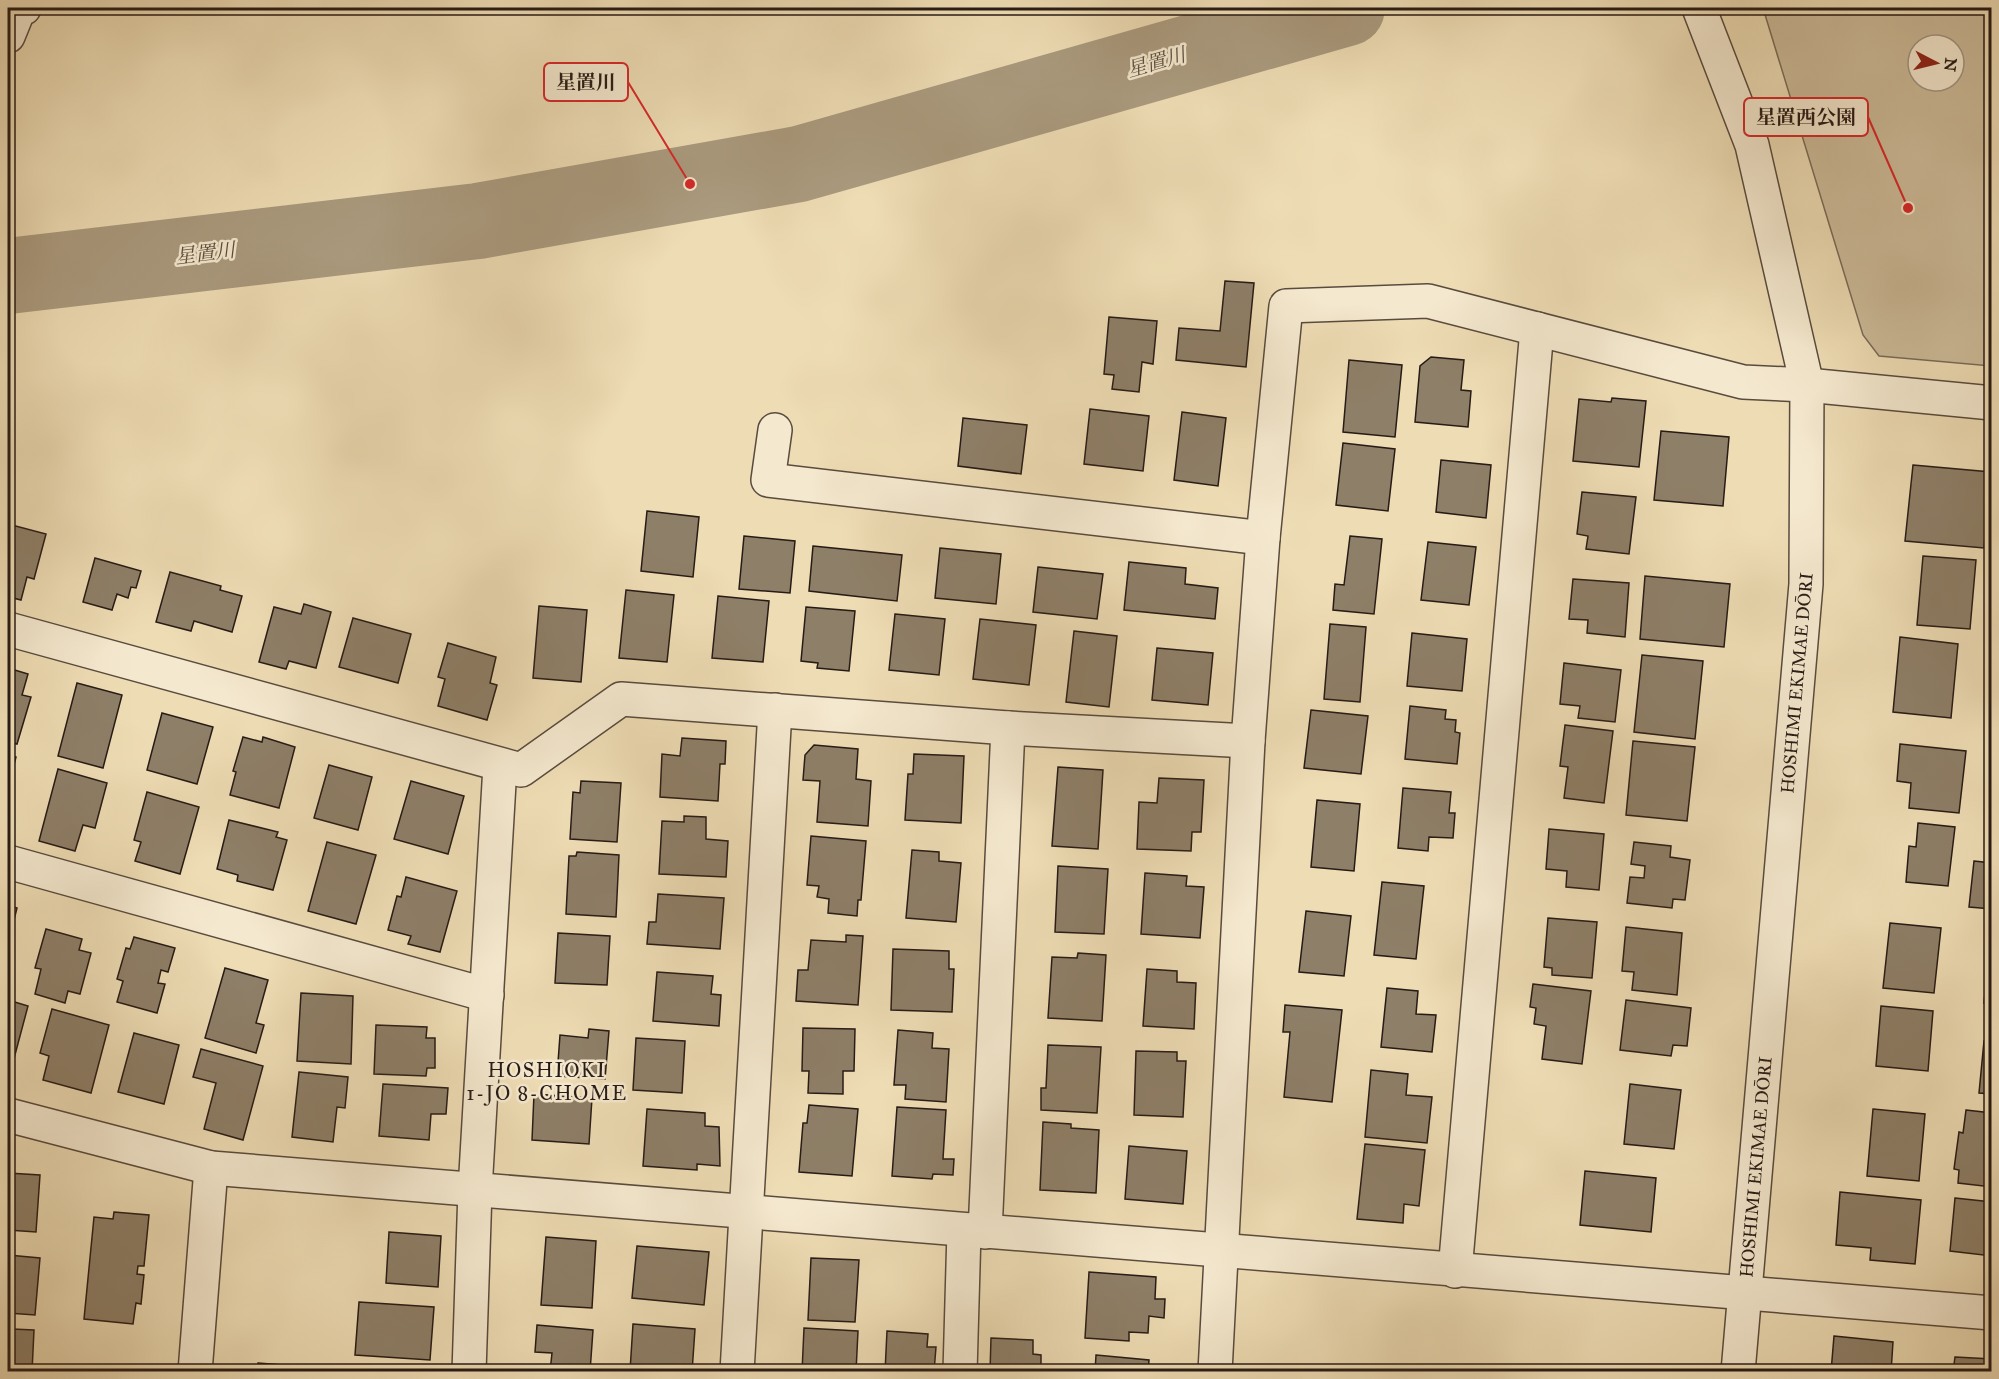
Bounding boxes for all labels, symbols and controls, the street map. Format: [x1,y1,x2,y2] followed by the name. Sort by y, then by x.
[1906,33,1966,93] north arrow
[1124,42,1190,82] water label: 星置川
[1940,57,1961,73] text: N
[544,63,628,101] callout: 星置川
[556,70,616,94] text: 星置川
[1744,98,1868,136] callout: 星置西公園
[1756,105,1856,129] text: 星置西公園
[174,237,238,269] water label: 星置川
[1776,571,1818,795] street label: HOSHIMI EKIMAE DŌRI
[1735,1055,1777,1279] street label: HOSHIMI EKIMAE DŌRI
[467,1058,627,1106] district label: HOSHIOKI 1-JO 8-CHOME

